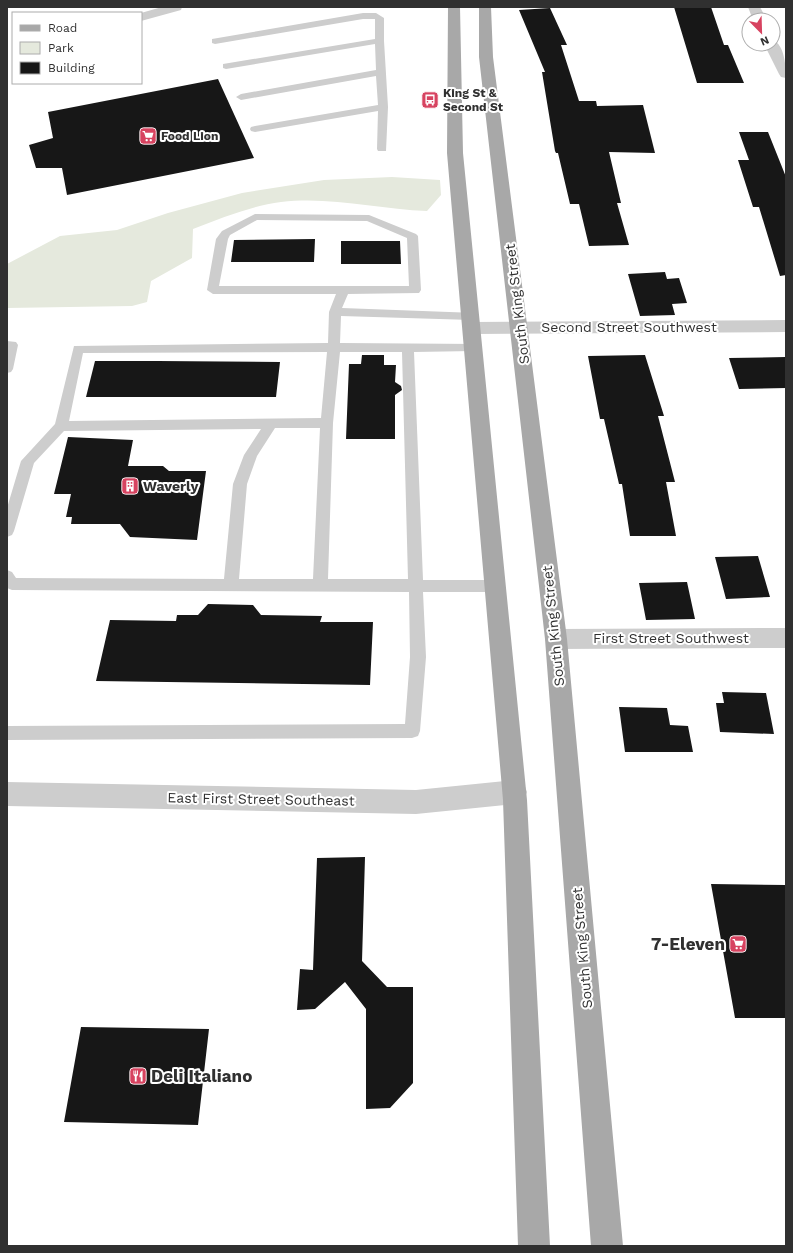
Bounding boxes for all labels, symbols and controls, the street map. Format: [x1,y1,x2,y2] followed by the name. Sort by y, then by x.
[12,12,142,84] legend
[741,12,781,52] north arrow
[48,21,77,35] text: Road
[758,33,771,48] text: N
[48,41,74,55] text: Park
[48,61,95,75] text: Building
[443,86,504,114] place label: King St & Second St
[420,90,440,110] bus stop icon: King St & Second St
[138,126,158,146] supermarket icon: Food Lion
[161,129,218,143] place label: Food Lion
[502,243,532,365] street label: South King Street
[541,319,717,335] street label: Second Street Southwest
[120,476,140,496] building icon: Waverly
[143,478,198,494] place label: Waverly
[539,565,567,687] street label: South King Street
[593,630,749,646] street label: First Street Southwest
[167,789,355,809] street label: East First Street Southeast
[569,887,595,1009] street label: South King Street
[651,934,725,954] place label: 7-Eleven
[728,934,748,954] supermarket icon: 7-Eleven
[128,1066,148,1086] restaurant icon: Deli Italiano
[151,1066,252,1086] place label: Deli Italiano

